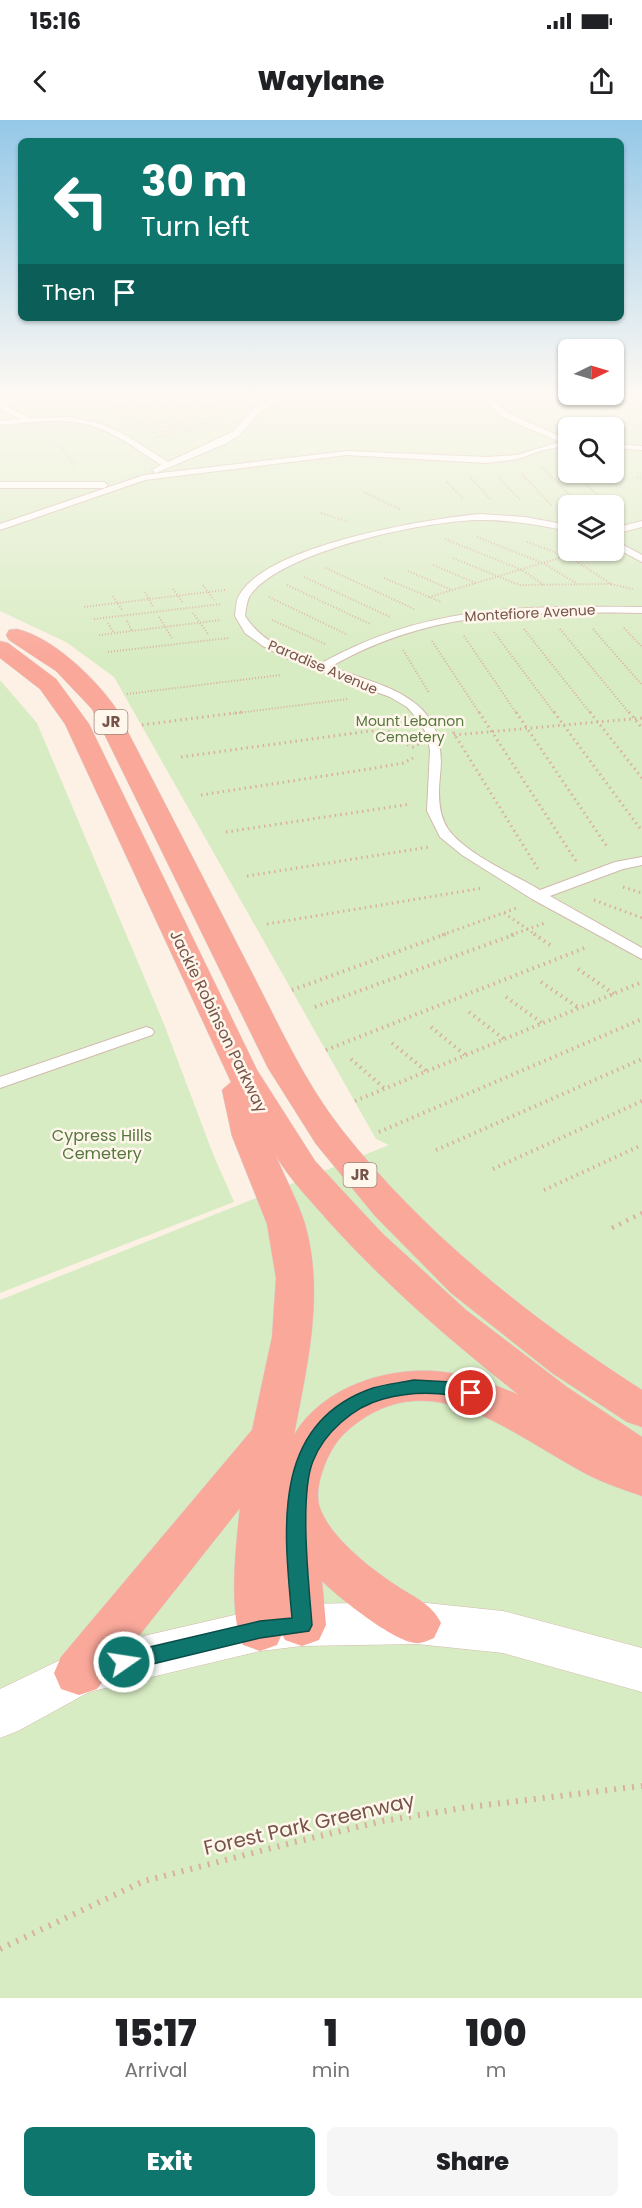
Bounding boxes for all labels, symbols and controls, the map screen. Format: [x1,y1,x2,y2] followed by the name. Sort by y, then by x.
[30,6,81,37] text: 15:16
[258,62,384,99] text: Waylane
[24,65,57,98] icon: back
[585,65,618,98] icon: share
[141,152,247,211] text: 30 m
[42,162,120,240] icon: left
[141,208,250,245] text: Turn left
[108,276,141,309] icon: arrive
[42,277,96,308] text: Then
[558,339,624,405] north arrow
[558,339,624,561] map controls
[558,417,624,483] button: search
[558,495,624,561] button: layers
[464,600,596,626] street label: Montefiore Avenue
[265,635,381,699] street label: Paradise Avenue
[94,710,128,734] road number: JR
[356,711,464,747] park label: Mount Lebanon Cemetery
[164,926,273,1116] street label: Jackie Robinson Parkway
[52,1124,152,1165] park label: Cypress Hills Cemetery
[344,1163,376,1187] road number: JR
[445,1367,496,1418] pin
[454,1376,487,1409] icon: arrive
[92,1630,156,1694] position arrow
[201,1786,417,1862] street label: Forest Park Greenway
[115,2008,196,2059] text: 15:17
[324,2008,338,2059] text: 1
[465,2008,527,2059] text: 100
[124,2056,187,2084] text: Arrival
[312,2056,350,2084] text: min
[486,2056,506,2084] text: m
[24,2127,315,2196] button: Exit
[327,2127,618,2196] button: Share

